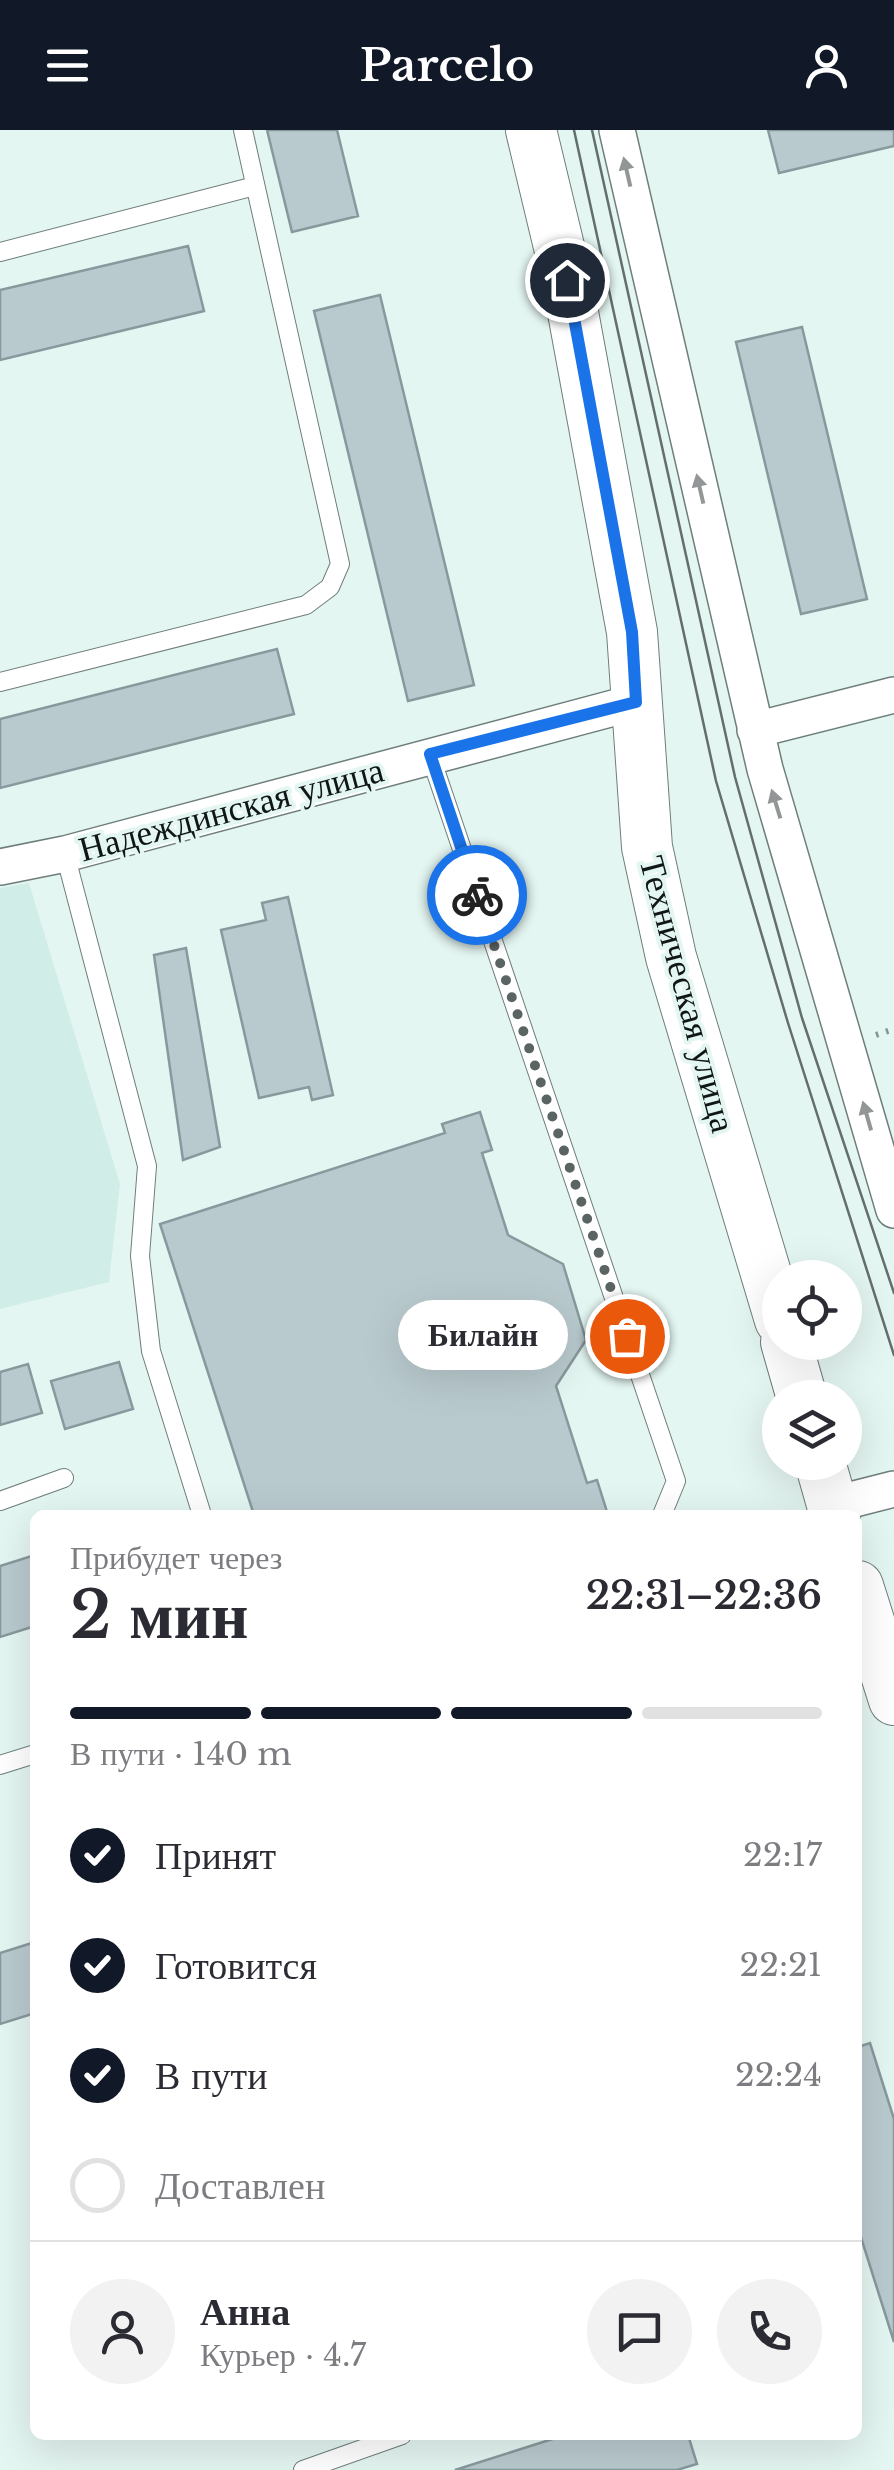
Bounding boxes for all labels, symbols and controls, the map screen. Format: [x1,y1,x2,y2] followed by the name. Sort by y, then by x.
[360,37,534,93] text: Parcelo
[40,38,95,93] icon: menu
[799,38,854,93] icon: person
[619,156,634,187] one-way arrow
[525,238,610,323] pin
[540,253,595,308] icon: home
[692,473,707,504] one-way arrow
[74,748,389,870] street label: Надеждинская улица
[768,789,783,819] one-way arrow
[427,845,527,945] courier
[630,851,746,1137] street label: Техническая улица
[450,868,505,923] icon: bike
[859,1101,874,1131] one-way arrow
[762,1260,862,1480] map controls
[762,1260,862,1360] button: locate
[585,1294,670,1379] pin
[397,1301,567,1371] callout: Билайн
[600,1309,655,1364] icon: bag
[428,1315,538,1355] text: Билайн
[762,1380,862,1480] button: layers
[70,1538,282,1578] text: Прибудет через
[586,1572,822,1619] text: 22:31–22:36
[70,1575,249,1656] text: 2 мин
[70,1734,292,1774] text: В пути · 140 m
[70,1828,125,1883] icon: check
[155,1832,276,1879] text: Принят
[743,1835,822,1875] text: 22:17
[70,1938,125,1993] icon: check
[155,1942,317,1989] text: Готовится
[739,1945,822,1985] text: 22:21
[70,2048,125,2103] icon: check
[155,2052,268,2099] text: В пути
[735,2055,822,2095] text: 22:24
[155,2162,325,2209] text: Доставлен
[70,2279,175,2384] button: person
[587,2279,692,2384] button: chat
[717,2279,822,2384] button: phone
[200,2288,290,2335] text: Анна
[200,2335,366,2375] text: Курьер · 4.7

